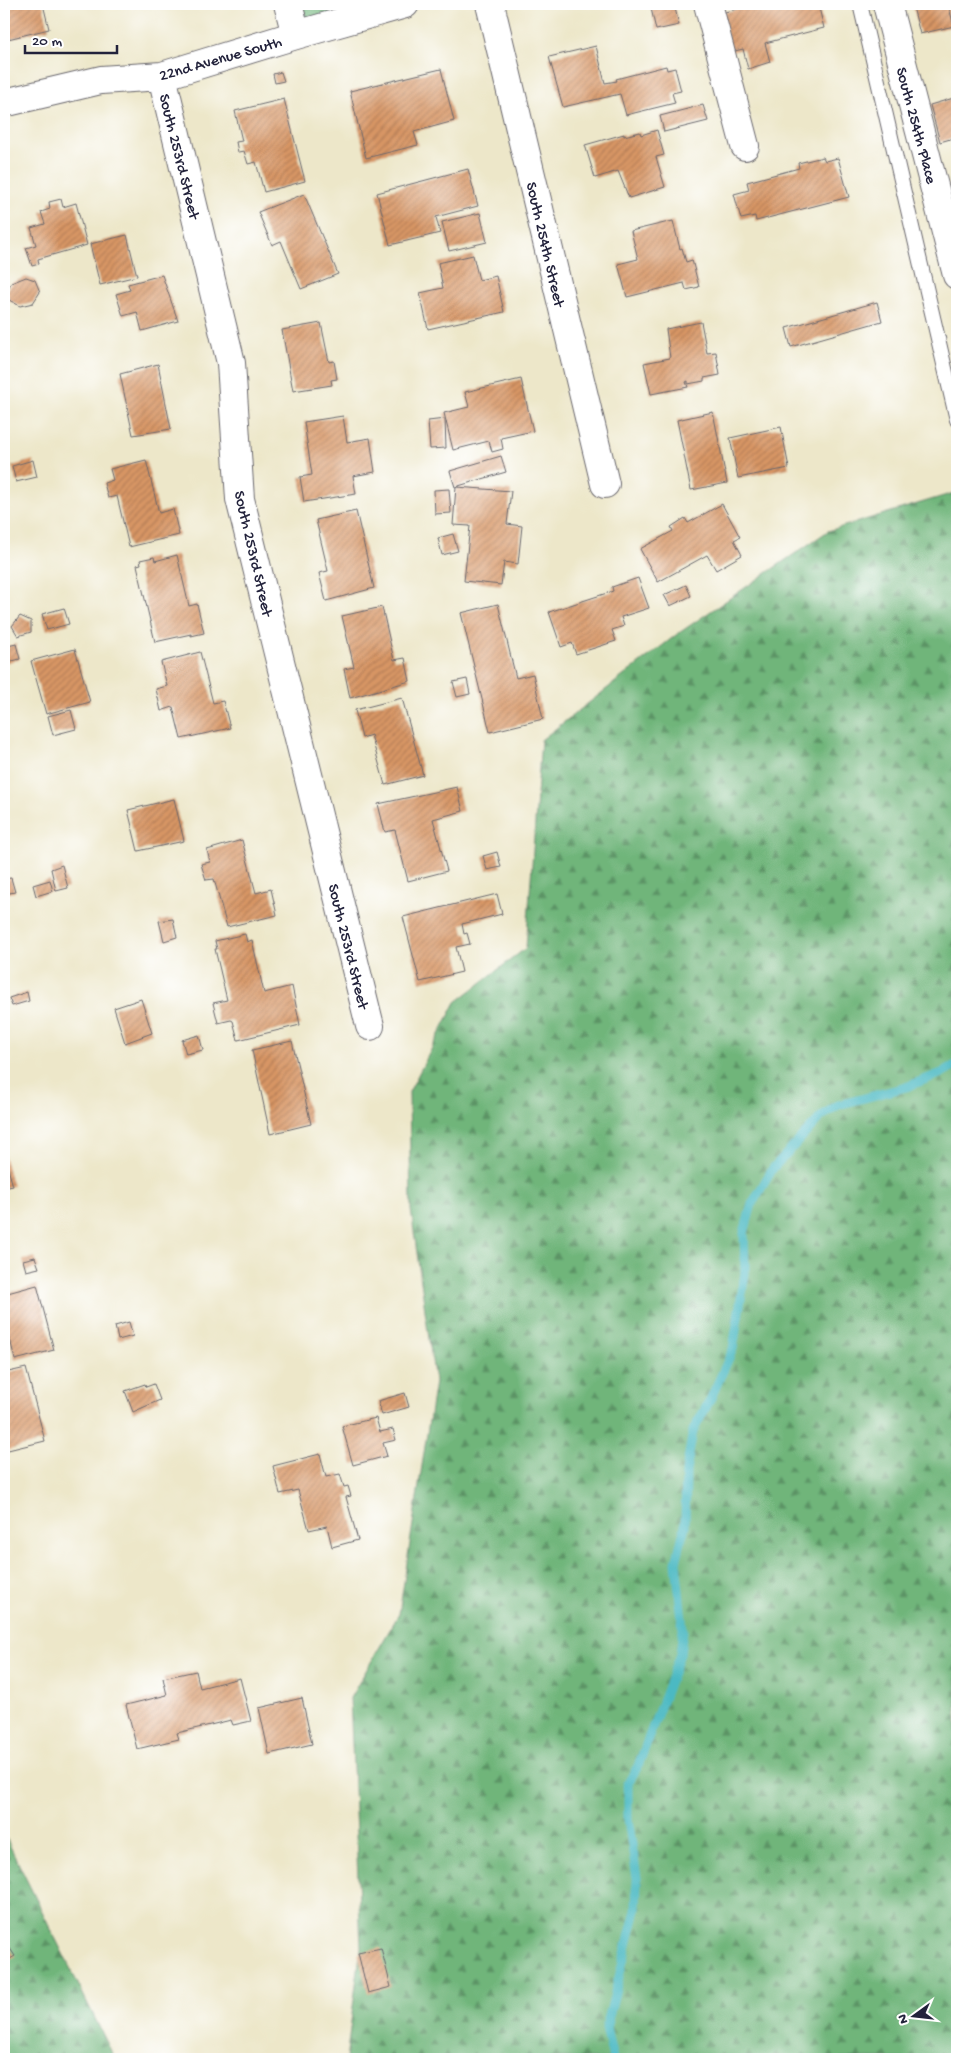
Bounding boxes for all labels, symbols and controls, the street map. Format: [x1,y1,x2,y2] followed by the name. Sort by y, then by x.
[25,22,118,54] scale bar
[32,33,62,51] text: 20 m
[157,34,285,87] street label: 22nd Avenue South
[890,66,939,187] street label: South 254th Place
[153,92,203,223] street label: South 253rd Street
[520,181,568,310] street label: South 254th Street
[228,489,276,620] street label: South 253rd Street
[322,882,372,1013] street label: South 253rd Street
[888,1990,938,2040] north arrow
[894,2012,913,2025] text: N

